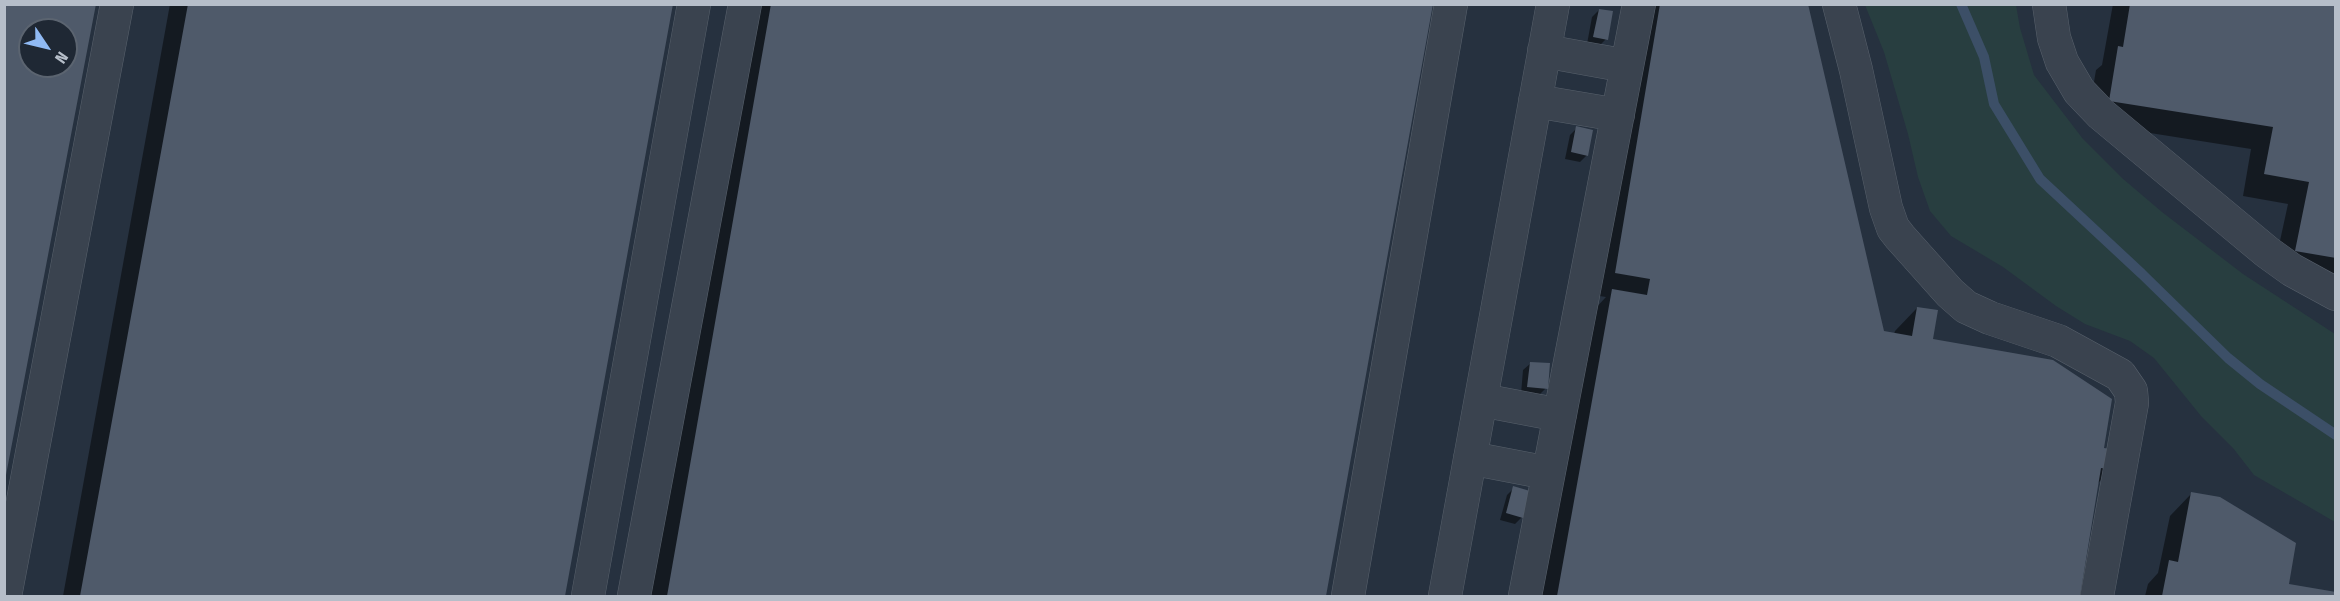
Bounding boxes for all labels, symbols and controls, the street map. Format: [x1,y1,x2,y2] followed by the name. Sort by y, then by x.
[18,18,78,78] north arrow
[51,48,72,67] text: N

